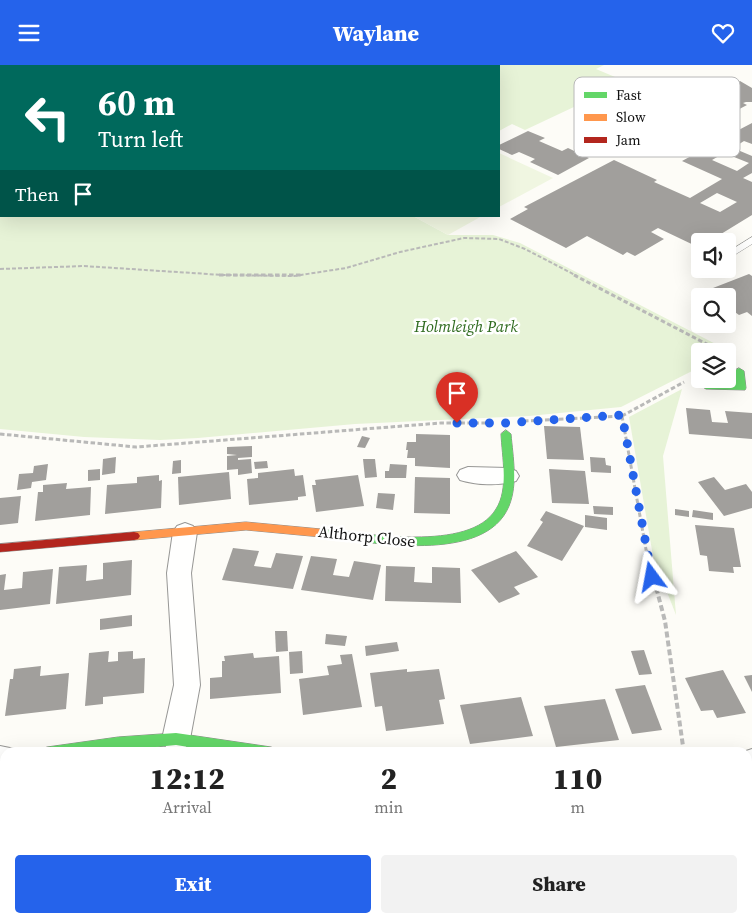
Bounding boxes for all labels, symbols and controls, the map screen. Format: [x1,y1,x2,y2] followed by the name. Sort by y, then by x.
[333,18,419,48] text: Waylane
[15,19,43,47] icon: menu
[709,19,737,47] icon: heart
[574,77,740,157] legend
[98,79,175,127] text: 60 m
[15,85,80,150] icon: left
[616,85,642,105] text: Fast
[616,107,646,127] text: Slow
[98,124,183,154] text: Turn left
[615,130,641,150] text: Jam
[69,180,97,208] icon: arrive
[15,181,59,207] text: Then
[691,233,736,388] map controls
[691,233,736,278] button: sound
[691,288,736,333] button: search
[413,315,518,337] park label: Holmleigh Park
[691,343,736,388] button: layers
[436,372,478,423] pin
[443,379,471,407] icon: arrive
[317,520,417,552] street label: Althorp Close
[625,550,677,602] position arrow
[150,758,225,799] text: 12:12
[380,758,397,799] text: 2
[553,758,602,799] text: 110
[162,796,212,818] text: Arrival
[374,796,403,818] text: min
[570,796,585,818] text: m
[15,855,371,913] button: Exit
[381,855,737,913] button: Share

